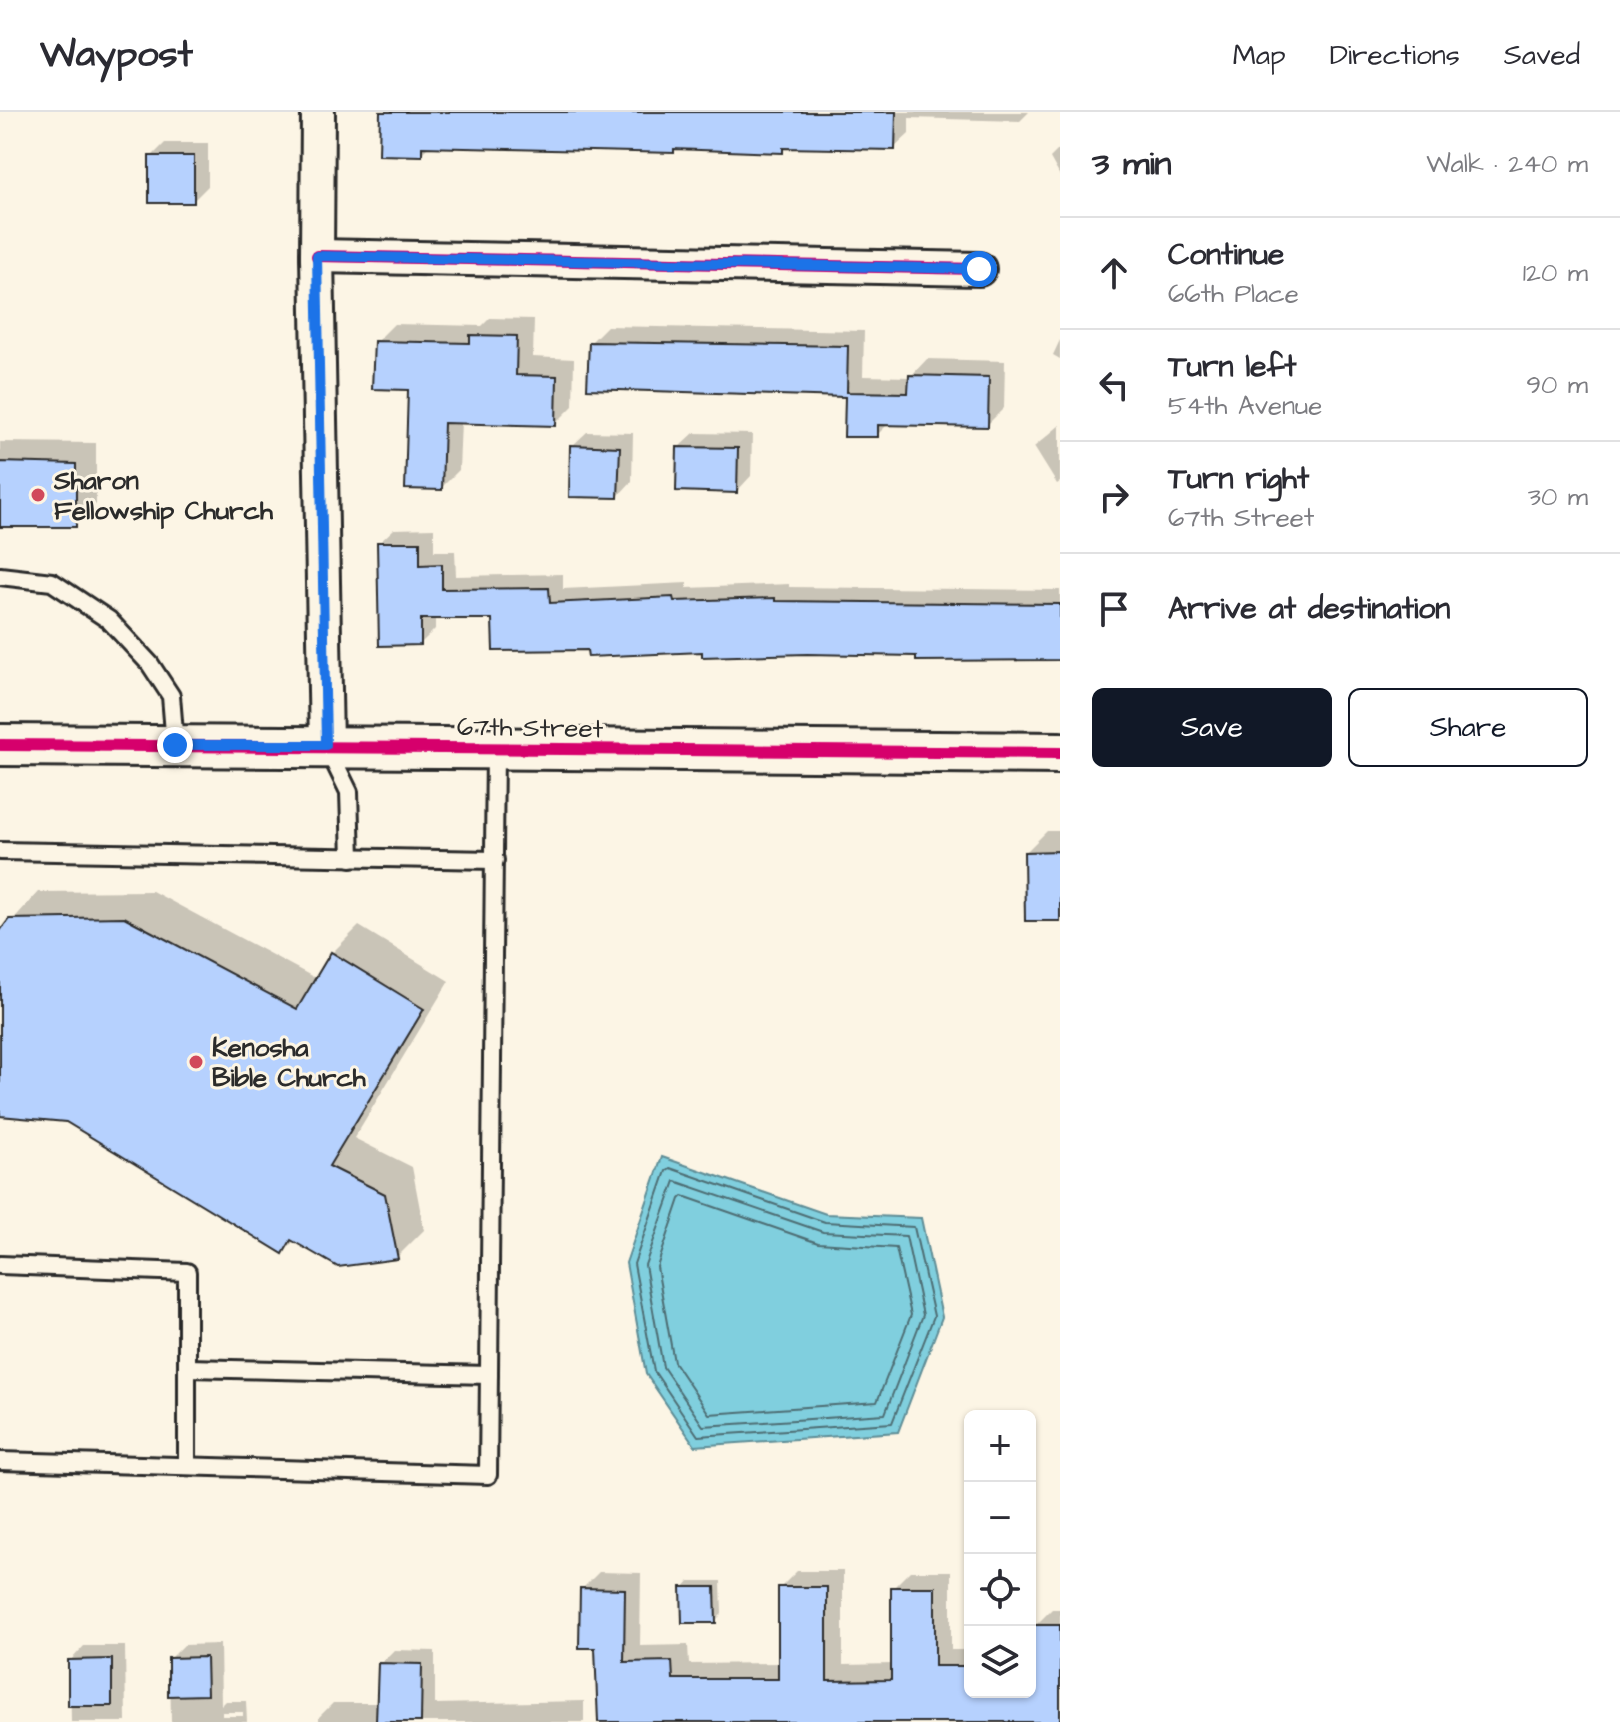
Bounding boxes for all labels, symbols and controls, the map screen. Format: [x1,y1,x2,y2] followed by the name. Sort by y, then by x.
[40,29,193,81] text: Waypost
[1233,36,1286,75] text: Map
[1330,36,1460,75] text: Directions
[1504,36,1580,75] text: Saved
[1092,140,1172,188] text: 3 min
[1426,146,1588,182] text: Walk · 240 m
[1168,234,1284,276] text: Continue
[961,251,997,287] route start
[1092,251,1136,295] icon: ahead
[1523,255,1588,291] text: 120 m
[1168,276,1299,312] text: 66th Place
[1168,346,1296,388] text: Turn left
[1092,363,1136,407] icon: left
[1526,367,1588,403] text: 90 m
[1168,388,1322,424] text: 54th Avenue
[1168,458,1309,500] text: Turn right
[53,463,274,529] place label: Sharon Fellowship Church
[1092,475,1136,519] icon: right
[1528,479,1588,515] text: 30 m
[29,486,47,504] marker: Sharon Fellowship Church
[1168,500,1314,536] text: 67th Street
[1092,587,1136,631] icon: arrive
[1168,588,1450,630] text: Arrive at destination
[1092,688,1332,767] button: Save
[1348,688,1588,767] button: Share
[457,709,604,747] street label: 67th Street
[157,727,193,763] route end
[212,1030,367,1096] place label: Kenosha Bible Church
[187,1053,205,1071] marker: Kenosha Bible Church
[964,1410,1036,1698] map controls
[964,1410,1036,1482] button: +
[964,1482,1036,1554] button: −
[964,1554,1036,1626] button: locate
[964,1626,1036,1698] button: layers

